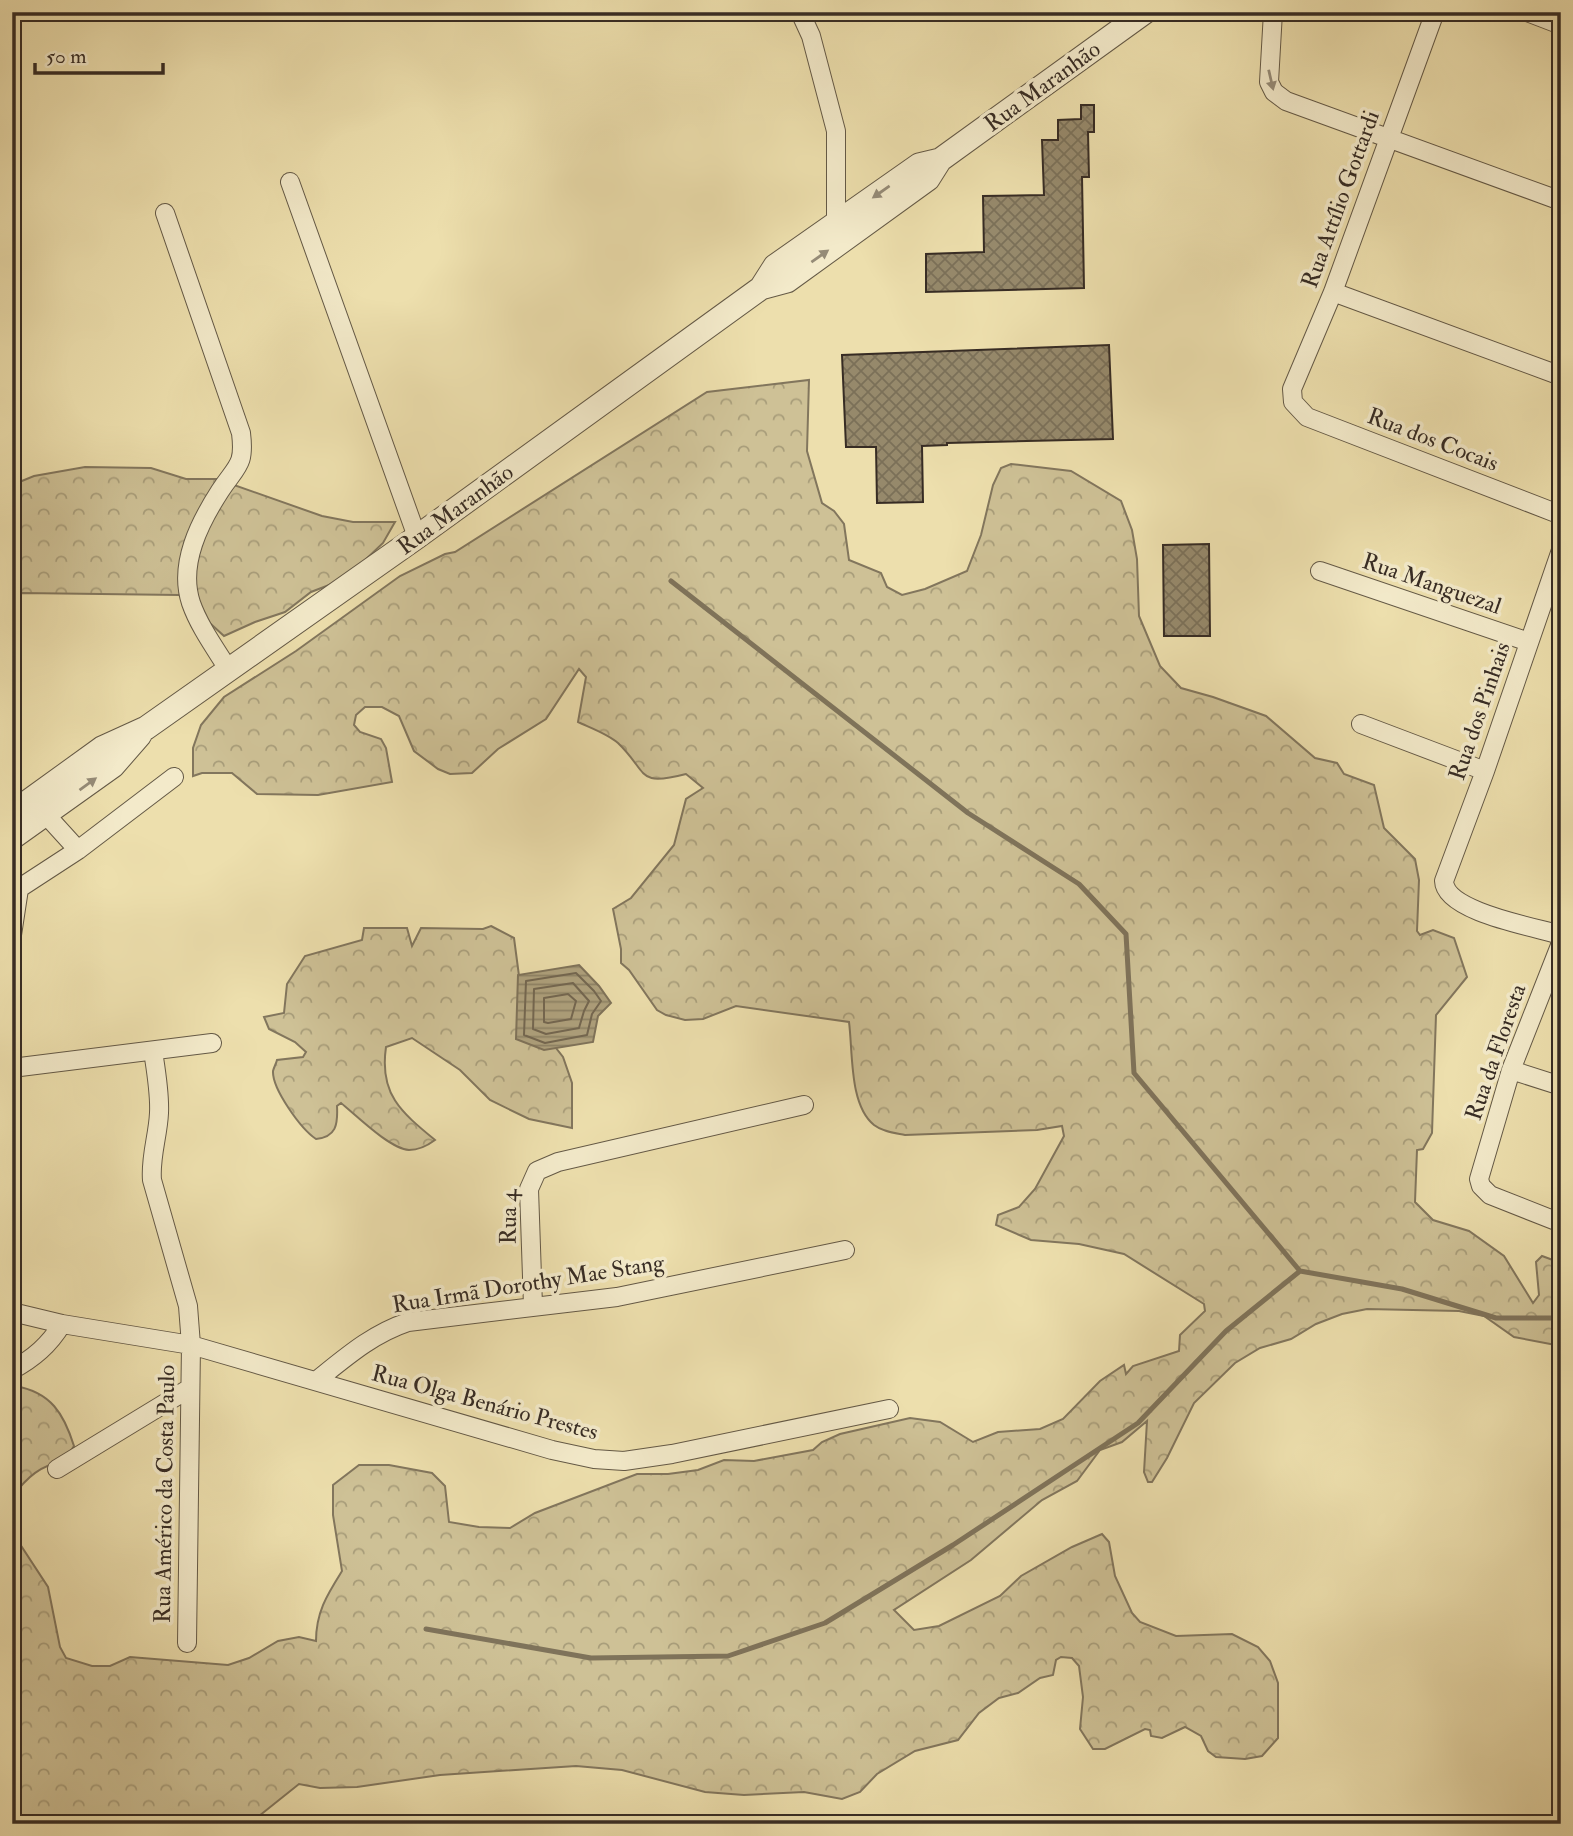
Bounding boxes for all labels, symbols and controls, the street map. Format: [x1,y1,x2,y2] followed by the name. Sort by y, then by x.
[35,32,163,76] scale bar
[979,35,1106,138] street label: Rua Maranhão
[46,43,87,70] text: 50 m
[1266,69,1277,91] one-way arrow
[1295,107,1386,292] street label: Rua Attílio Gottardi
[872,185,890,199] one-way arrow
[811,250,829,264] one-way arrow
[1363,401,1503,478] street label: Rua dos Cocais
[392,458,519,561] street label: Rua Maranhão
[1358,546,1505,621] street label: Rua Manguezal
[1442,638,1517,784] street label: Rua dos Pinhais
[79,777,97,791] one-way arrow
[1459,980,1533,1124] street label: Rua da Floresta
[494,1188,524,1245] street label: Rua 4
[390,1248,667,1319] street label: Rua Irmã Dorothy Mae Stang
[368,1358,601,1447] street label: Rua Olga Benário Prestes
[148,1365,181,1623] street label: Rua Américo da Costa Paulo

